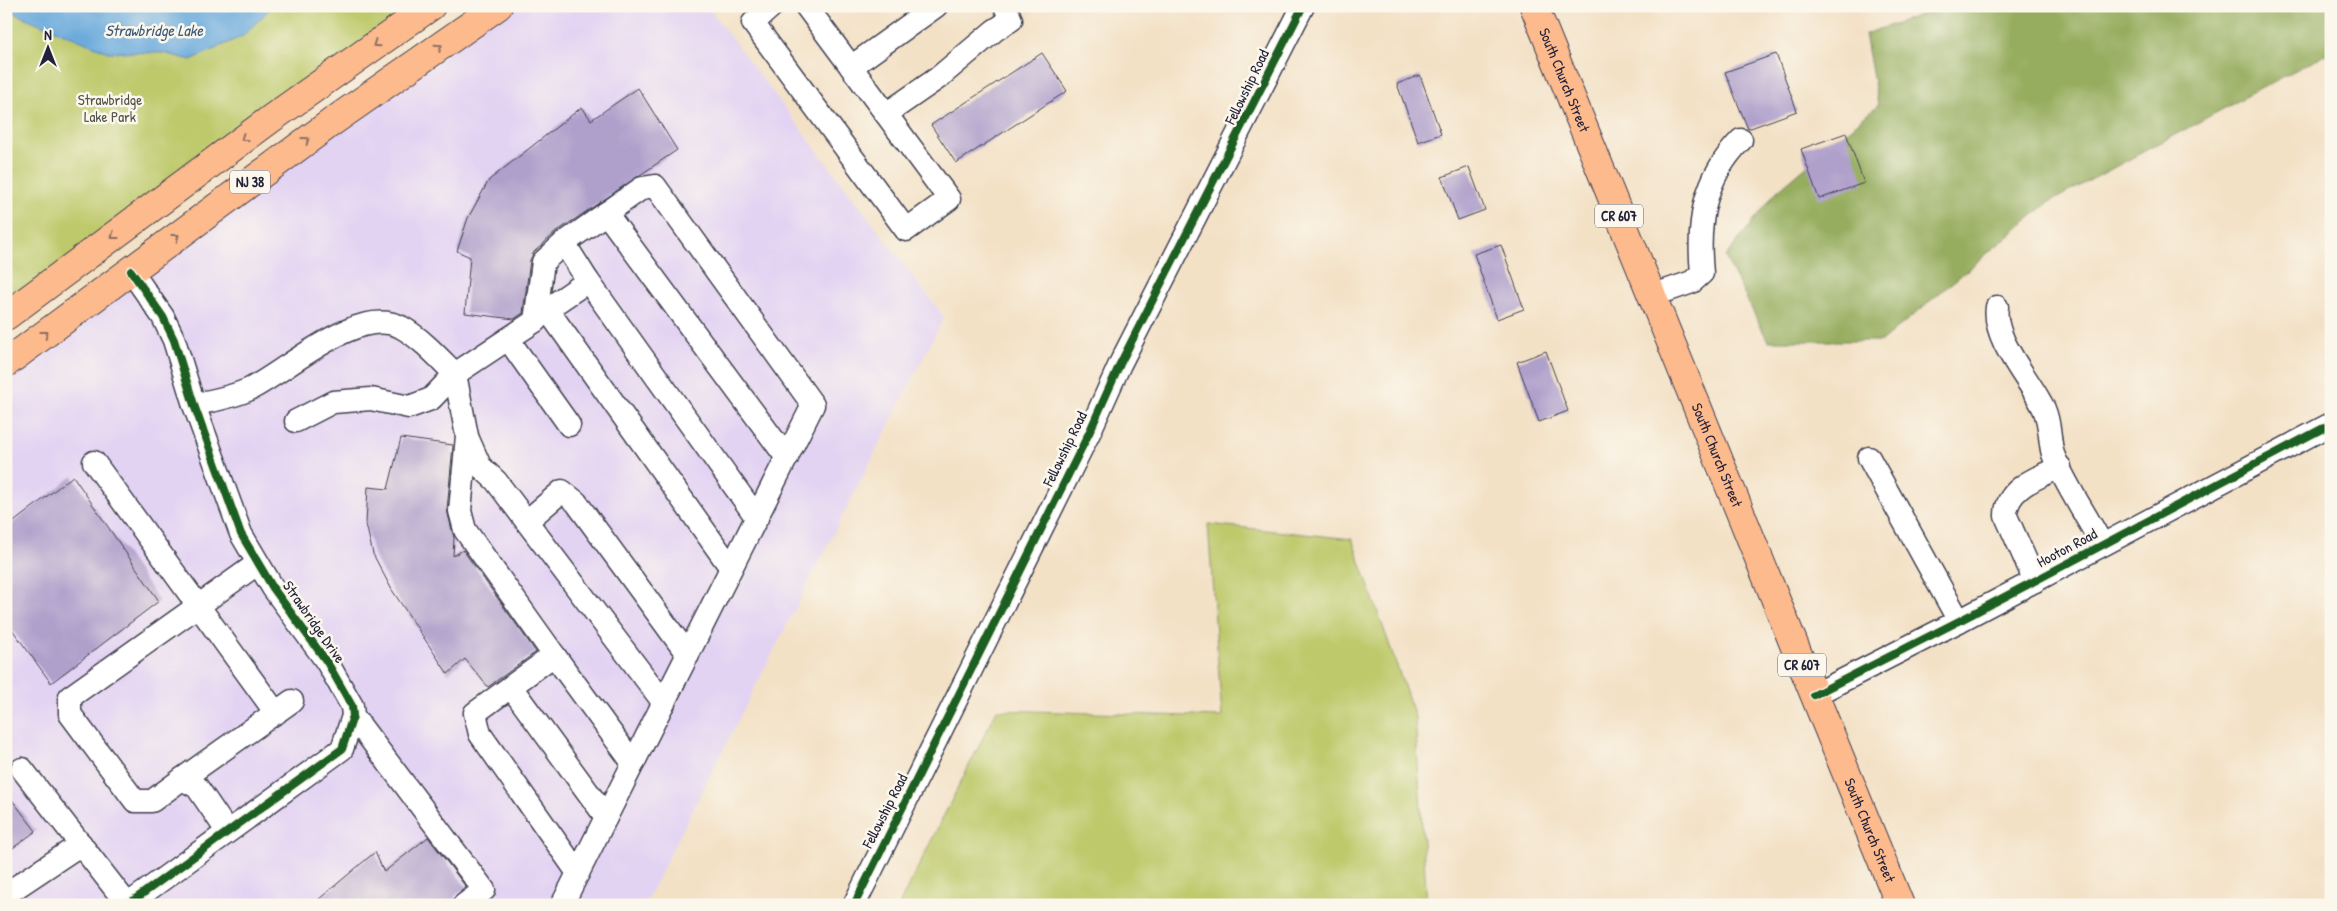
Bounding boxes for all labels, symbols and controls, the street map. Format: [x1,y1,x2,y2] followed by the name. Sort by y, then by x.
[105,19,203,41] water label: Strawbridge Lake
[22,22,72,72] north arrow
[44,25,52,44] text: N
[1534,25,1596,136] street label: South Church Street
[372,38,382,47] one-way arrow
[433,44,443,53] one-way arrow
[1219,46,1274,129] street label: Fellowship Road
[78,89,142,127] park label: Strawbridge Lake Park
[240,132,250,141] one-way arrow
[300,137,310,146] one-way arrow
[230,170,270,193] road number: NJ 38
[1595,205,1643,228] road number: CR 607
[111,230,120,238] one-way arrow
[170,234,180,243] one-way arrow
[39,331,49,340] one-way arrow
[1687,400,1748,511] street label: South Church Street
[1037,408,1092,491] street label: Fellowship Road
[2033,523,2101,572] street label: Hooton Road
[278,576,351,667] street label: Strawbridge Drive
[1778,654,1826,676] road number: CR 607
[856,770,912,852] street label: Fellowship Road
[1839,775,1901,886] street label: South Church Street

